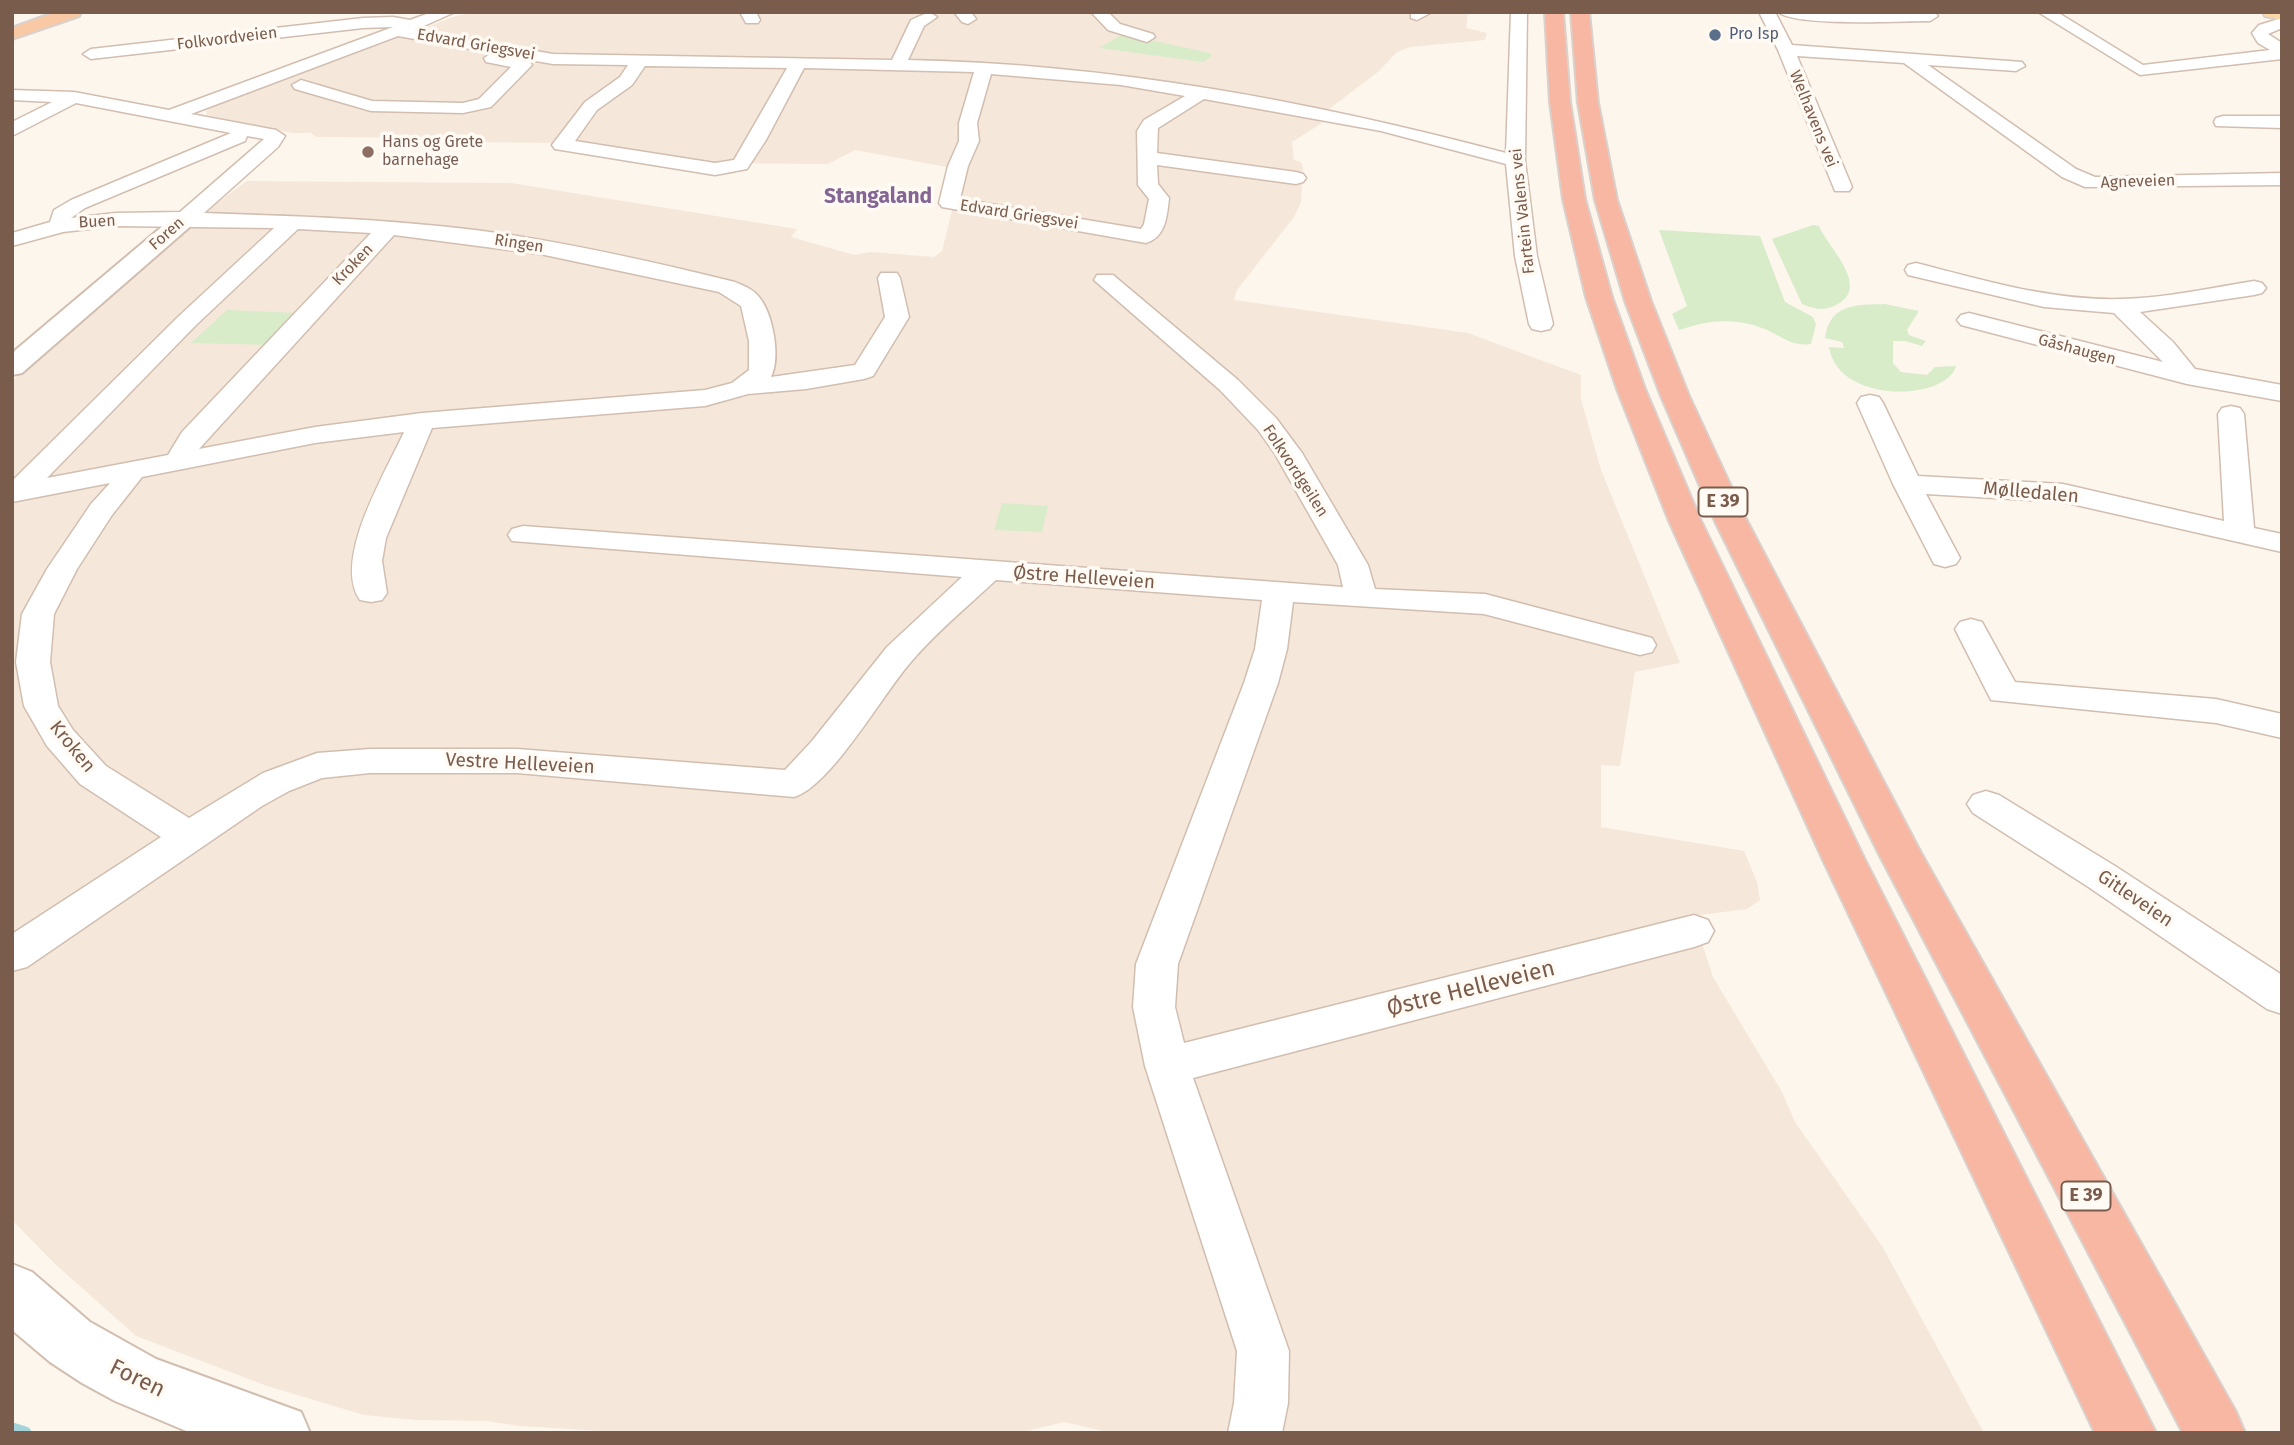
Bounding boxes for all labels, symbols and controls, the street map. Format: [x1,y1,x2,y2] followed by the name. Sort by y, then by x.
[176,23,278,55] street label: Folkvordveien
[415,25,537,65] street label: Edvard Griegsvei
[1729,25,1779,45] place label: Pro Isp
[1707,27,1723,43] marker: Pro Isp
[1785,68,1841,170] street label: Welhavens vei
[382,133,483,171] place label: Hans og Grete barnehage
[360,144,376,160] marker: Hans og Grete barnehage
[1507,147,1539,275] street label: Fartein Valens vei
[2100,171,2176,193] street label: Agneveien
[824,184,932,210] district label: Stangaland
[958,196,1080,234] street label: Edvard Griegsvei
[78,211,116,233] street label: Buen
[145,213,189,255] street label: Foren
[493,231,545,257] street label: Ringen
[329,240,377,290] street label: Kroken
[2036,330,2118,370] street label: Gåshaugen
[1258,421,1332,521] street label: Folkvordgeilen
[1982,477,2080,509] street label: Mølledalen
[1698,488,1748,516] road number: E 39
[1012,562,1156,594] street label: Østre Helleveien
[44,716,100,778] street label: Kroken
[445,749,595,779] street label: Vestre Helleveien
[2093,865,2177,933] street label: Gitleveien
[1384,955,1558,1023] street label: Østre Helleveien
[2062,1182,2110,1210] road number: E 39
[105,1354,169,1404] street label: Foren

